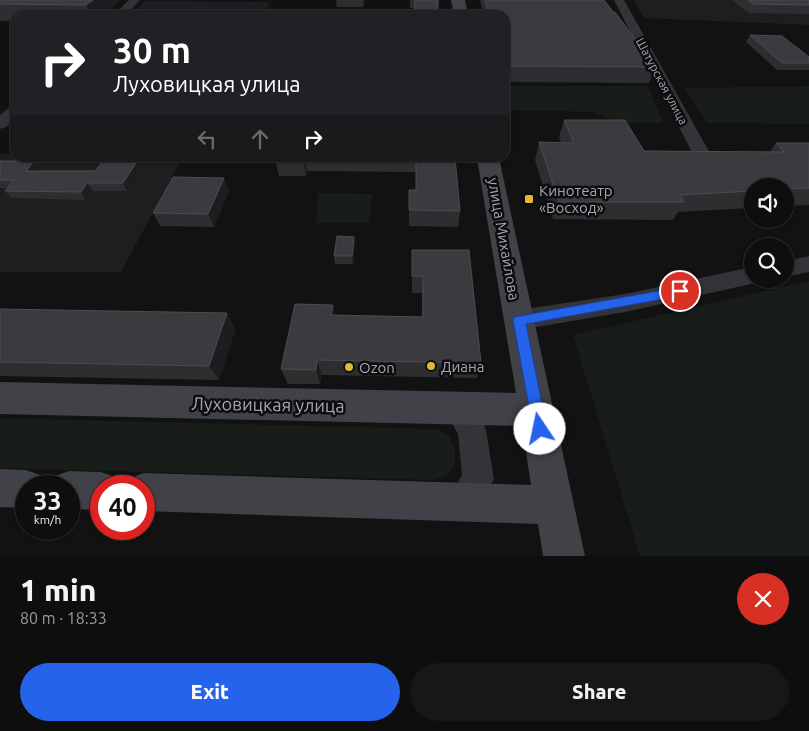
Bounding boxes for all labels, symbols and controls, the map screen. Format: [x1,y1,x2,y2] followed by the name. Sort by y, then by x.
[30,30,95,95] icon: right
[113,30,191,70] text: 30 m
[634,35,690,127] street label: Шатурская улица
[113,71,301,96] text: Луховицкая улица
[193,125,221,153] icon: left
[246,125,274,153] icon: ahead
[299,125,327,153] icon: right
[485,176,523,302] street label: улица Михайлова
[744,178,794,288] map controls
[744,178,794,228] button: sound
[539,182,613,216] place label: Кинотеатр «Восход»
[523,193,535,205] marker: Кинотеатр «Восход»
[744,238,794,288] button: search
[659,270,701,312] pin
[666,277,694,305] icon: arrive
[441,358,485,375] place label: Диана
[359,359,395,376] place label: Ozon
[425,360,437,372] marker: Диана
[343,361,355,373] marker: Ozon
[191,393,345,415] street label: Луховицкая улица
[513,402,565,454] position arrow
[90,475,155,540] speed limit sign: 40
[33,487,62,515] text: 33
[34,513,61,526] text: km/h
[20,573,96,607] text: 1 min
[737,573,789,625] button: close
[20,609,107,627] text: 80 m · 18:33
[20,663,400,721] button: Exit
[410,663,789,721] button: Share

